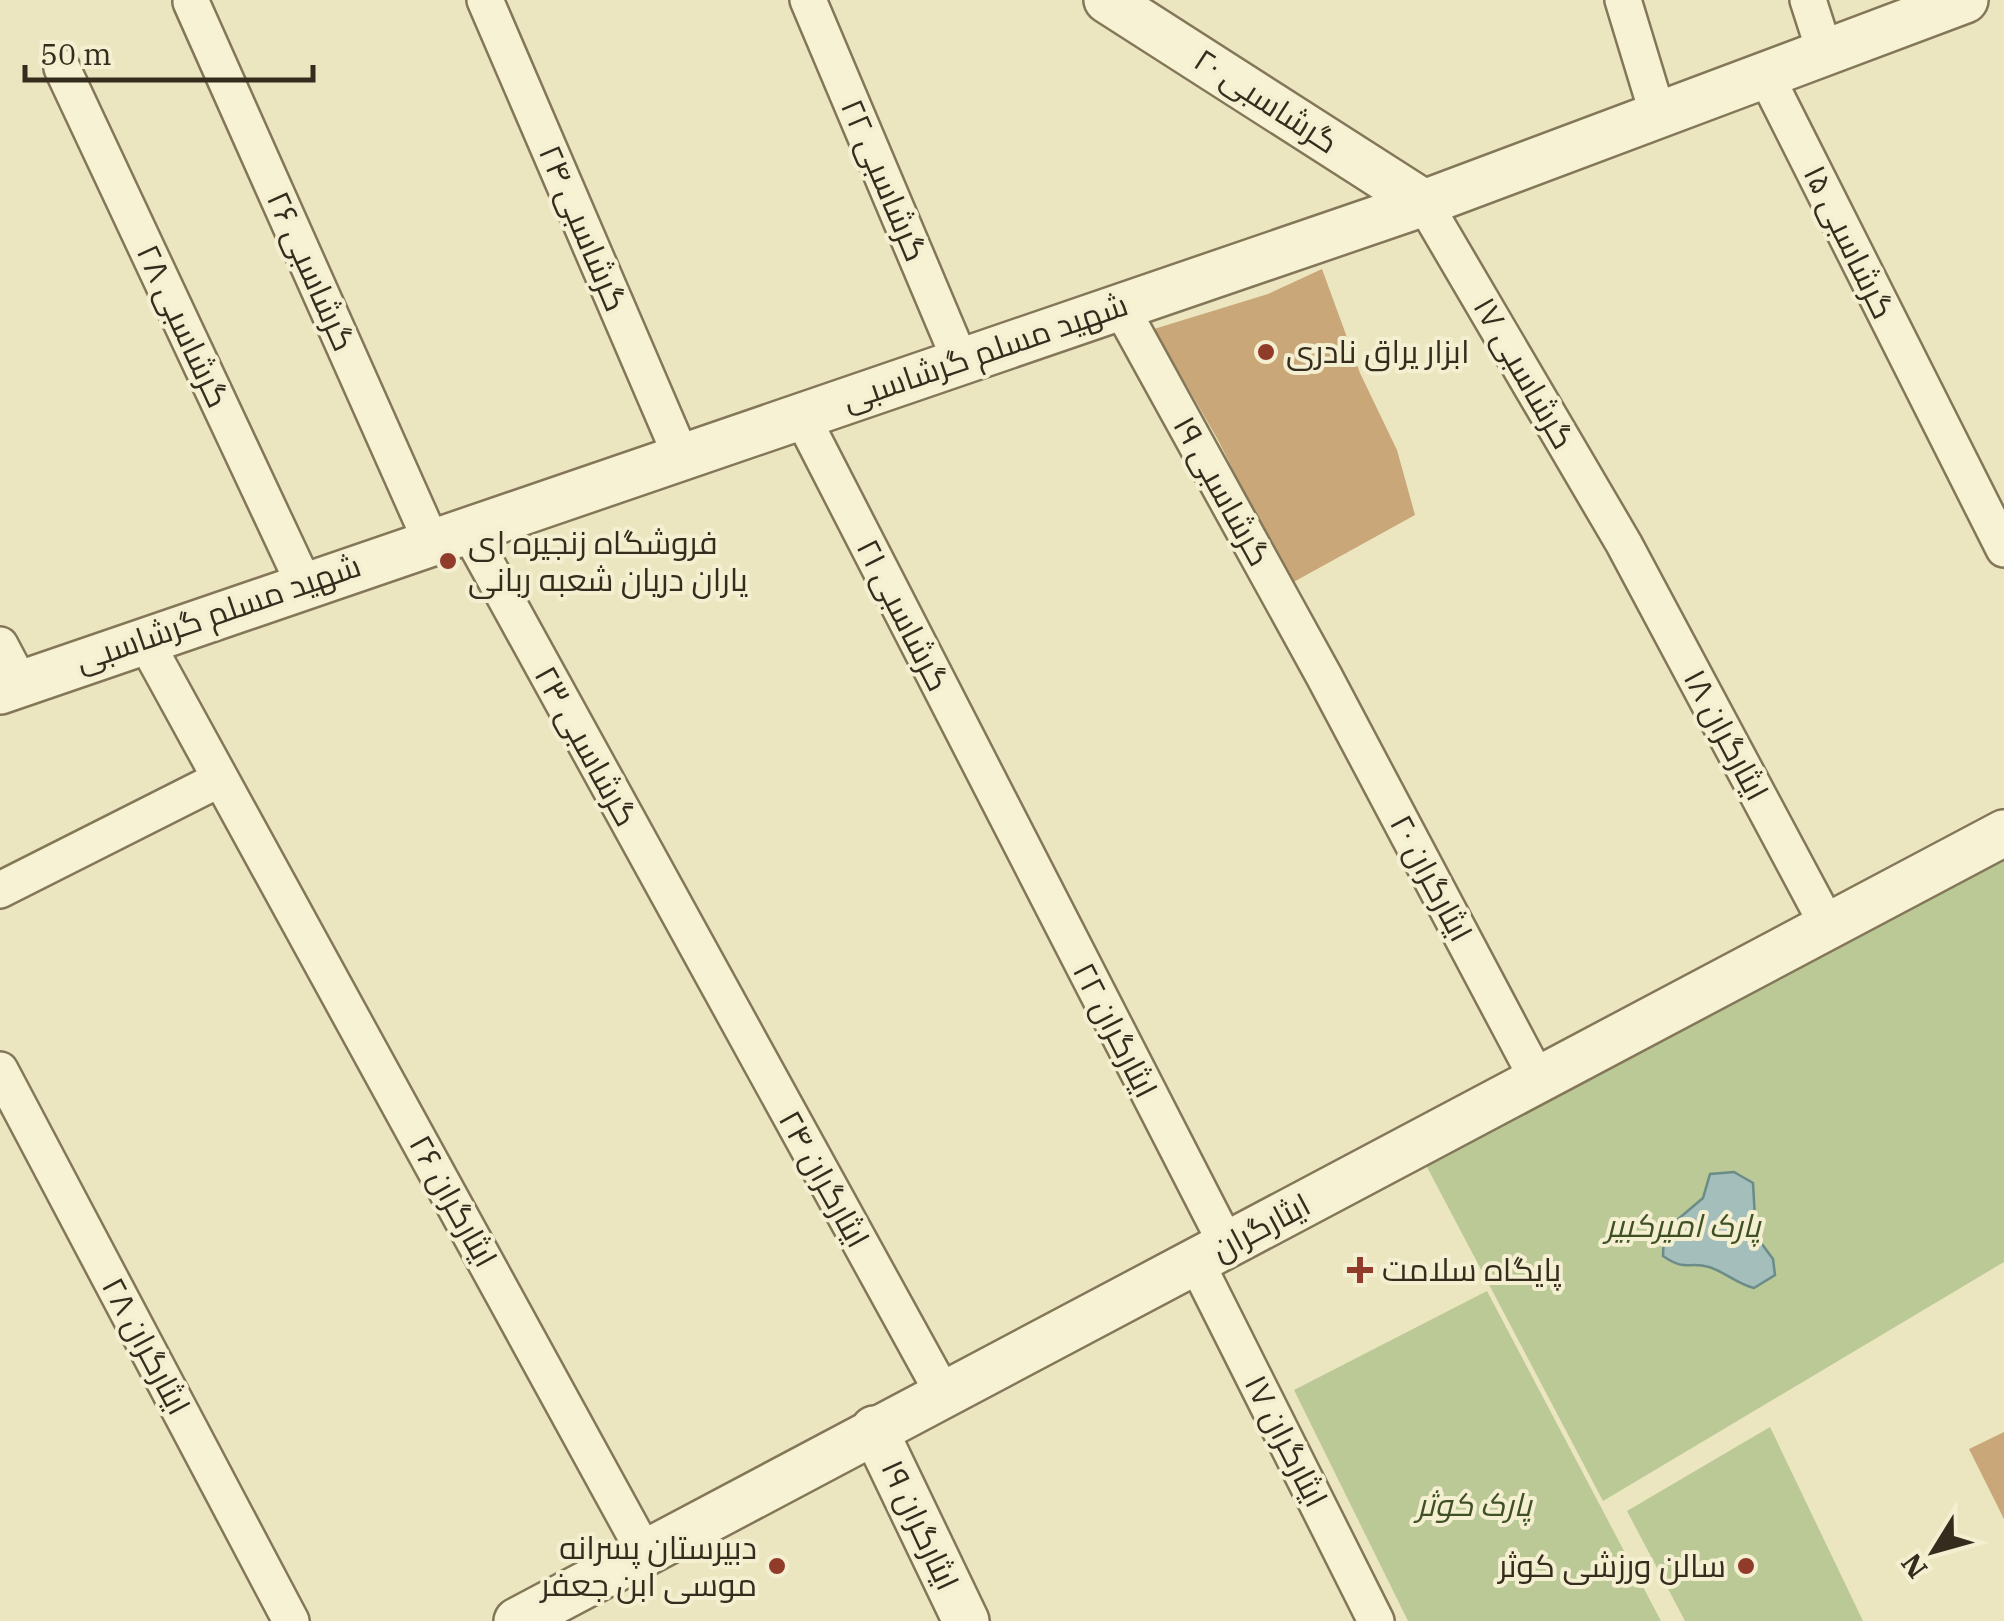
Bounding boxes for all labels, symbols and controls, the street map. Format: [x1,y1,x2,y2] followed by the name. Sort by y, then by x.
[25,20,312,82] scale bar
[40,34,112,73] text: 50 m
[1187,38,1347,162] street label: گرشاسبی ۲۰
[832,92,938,267] street label: گرشاسبی ۲۲
[530,138,638,317] street label: گرشاسبی ۲۴
[1795,158,1905,325] street label: گرشاسبی ۱۵
[258,184,366,357] street label: گرشاسبی ۲۶
[128,237,240,414] street label: گرشاسبی ۲۸
[836,282,1134,422] street label: شهید مسلم گرشاسبی
[1465,289,1585,456] street label: گرشاسبی ۱۷
[1286,330,1470,372] place label: ابزار یراق نادری
[1255,341,1277,363] marker: ابزار یراق نادری
[1164,408,1281,573] street label: گرشاسبی ۱۹
[468,521,748,600] place label: فروشگاه زنجیره ای یاران دریان شعبه ربانی
[848,531,960,698] street label: گرشاسبی ۲۱
[69,543,367,683] street label: شهید مسلم گرشاسبی
[437,550,459,572] marker: فروشگاه زنجیره ای یاران دریان شعبه ربانی
[526,658,648,833] street label: گرشاسبی ۲۳
[1675,662,1779,807] street label: ایثارگران ۱۸
[1381,807,1483,948] street label: ایثارگران ۲۰
[1064,955,1168,1104] street label: ایثارگران ۲۲
[770,1102,880,1255] street label: ایثارگران ۲۴
[400,1127,507,1274] street label: ایثارگران ۲۶
[1204,1183,1317,1269] street label: ایثارگران
[1602,1204,1762,1247] park label: پارک امیرکبیر
[1382,1248,1562,1291] place label: پایگاه سلامت
[1347,1257,1373,1283] marker: پایگاه سلامت
[93,1270,201,1422] street label: ایثارگران ۲۸
[1236,1367,1338,1514] street label: ایثارگران ۱۷
[872,1453,969,1597] street label: ایثارگران ۱۹
[1413,1483,1533,1526] park label: پارک کوثر
[1884,1501,1984,1601] north arrow
[539,1526,757,1605] place label: دبیرستان پسرانه موسی ابن جعفر
[1496,1544,1726,1586] place label: سالن ورزشی کوثر
[1892,1546,1935,1586] text: N
[766,1555,788,1577] marker: دبیرستان پسرانه موسی ابن جعفر
[1735,1555,1757,1577] marker: سالن ورزشی کوثر

